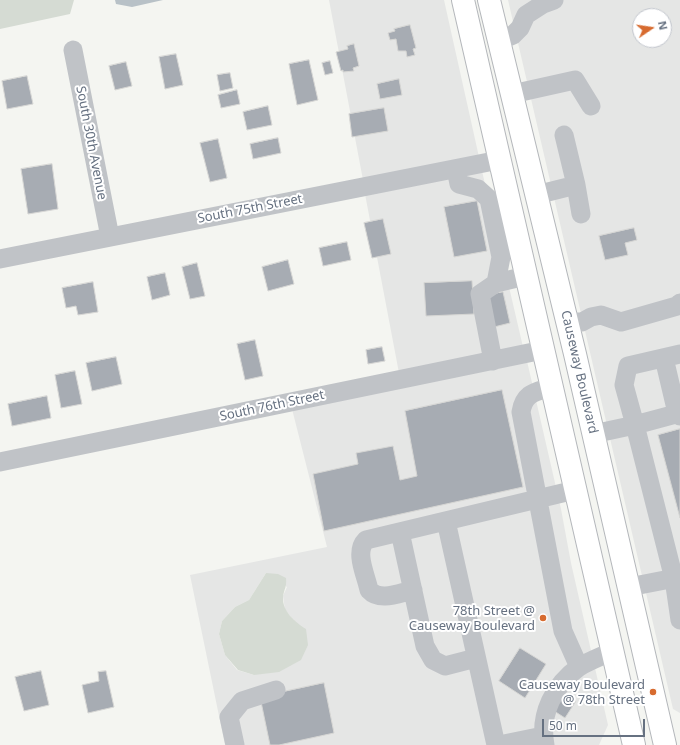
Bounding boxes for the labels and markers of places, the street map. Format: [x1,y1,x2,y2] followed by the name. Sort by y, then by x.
[409,603,535,634] place label: 78th Street @ Causeway Boulevard
[538,613,548,623] marker: 78th Street @ Causeway Boulevard
[519,677,645,708] place label: Causeway Boulevard @ 78th Street
[648,687,658,697] marker: Causeway Boulevard @ 78th Street

